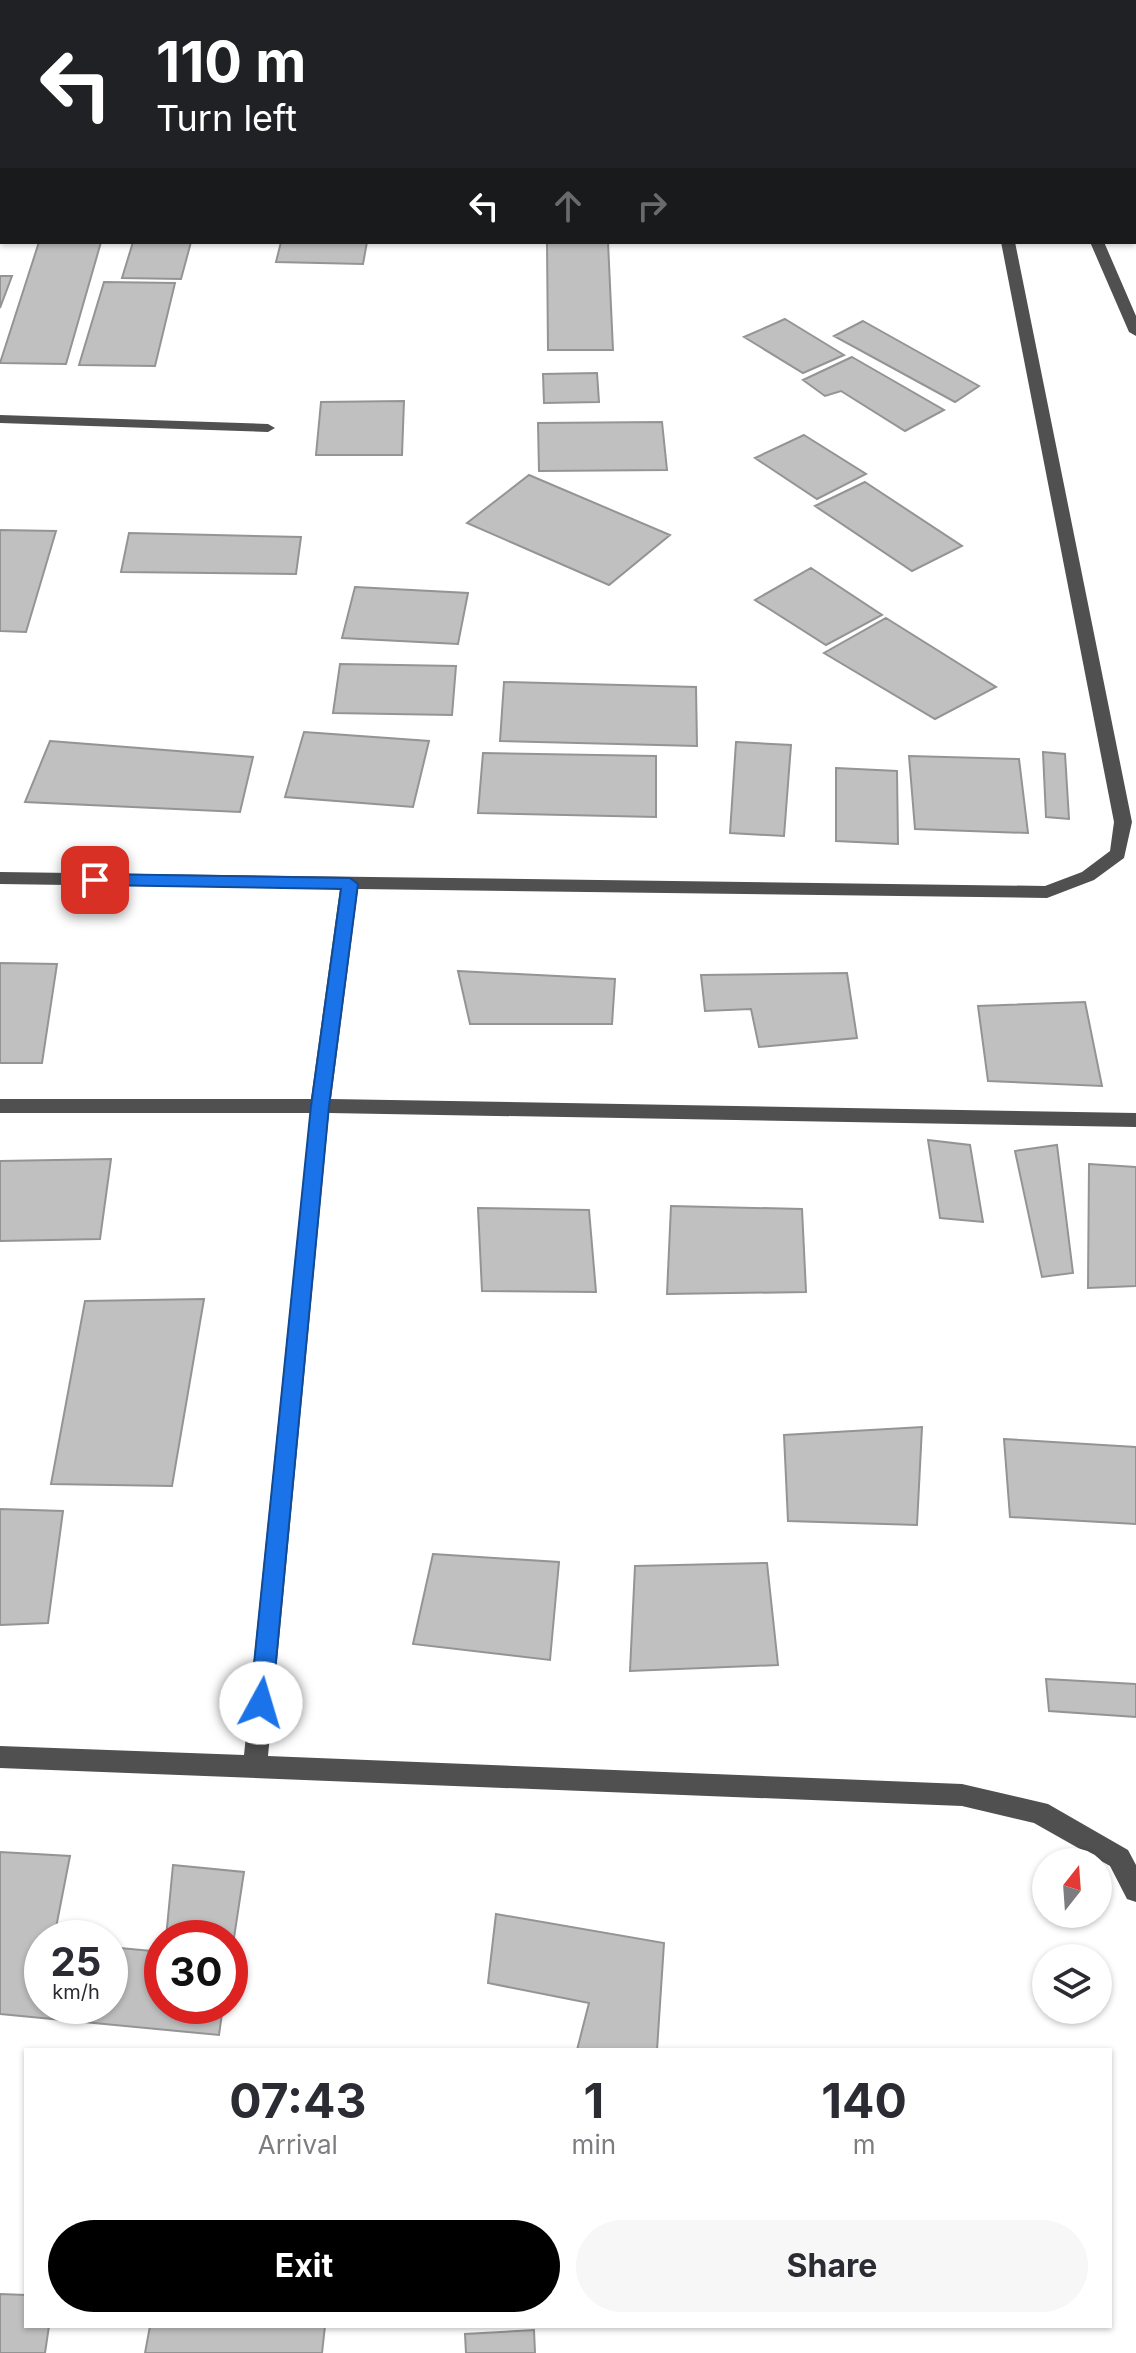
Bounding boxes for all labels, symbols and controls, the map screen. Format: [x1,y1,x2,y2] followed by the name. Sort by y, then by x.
[156,28,306,96] text: 110 m
[24,32,128,136] icon: left
[156,96,297,140] text: Turn left
[462,184,506,228] icon: left
[546,184,590,228] icon: ahead
[630,184,674,228] icon: right
[61,846,129,914] pin
[73,858,117,902] icon: arrive
[219,1661,303,1745] position arrow
[1032,1848,1112,1928] north arrow
[1032,1848,1112,2024] map controls
[144,1920,248,2024] speed limit sign: 30
[51,1937,101,1986] text: 25
[1032,1944,1112,2024] button: layers
[52,1980,100,2004] text: km/h
[229,2071,366,2130] text: 07:43
[583,2071,604,2130] text: 1
[821,2071,907,2130] text: 140
[258,2129,338,2160] text: Arrival
[572,2129,616,2160] text: min
[853,2129,875,2160] text: m
[48,2220,560,2312] button: Exit
[576,2220,1088,2312] button: Share

